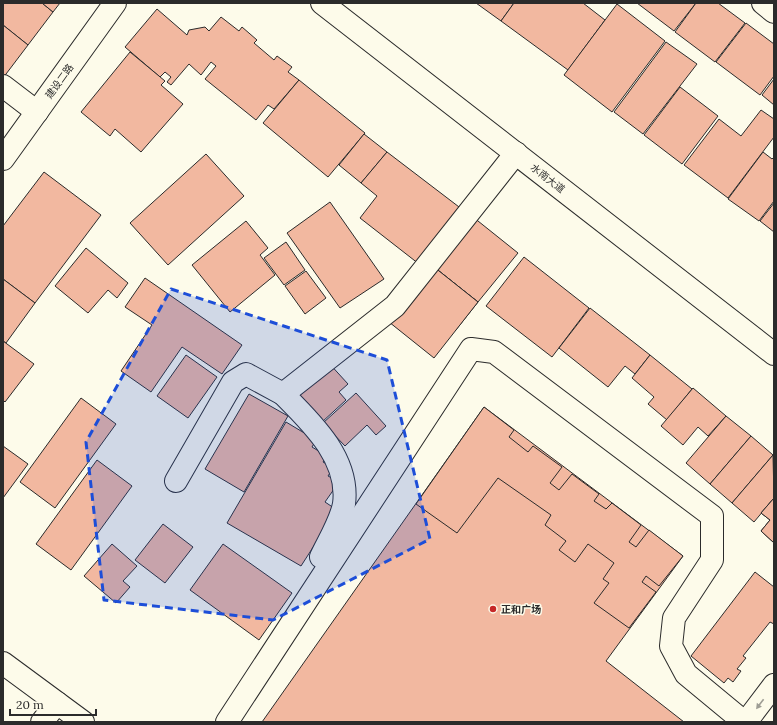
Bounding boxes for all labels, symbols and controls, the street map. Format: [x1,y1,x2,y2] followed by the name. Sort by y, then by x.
[42,61,76,101] street label: 建设二路
[528,161,567,196] street label: 水南大道
[501,603,541,616] place label: 正和广场
[488,604,498,614] marker: 正和广场
[10,691,96,717] scale bar
[16,697,44,712] text: 20 m
[756,698,764,709] one-way arrow

